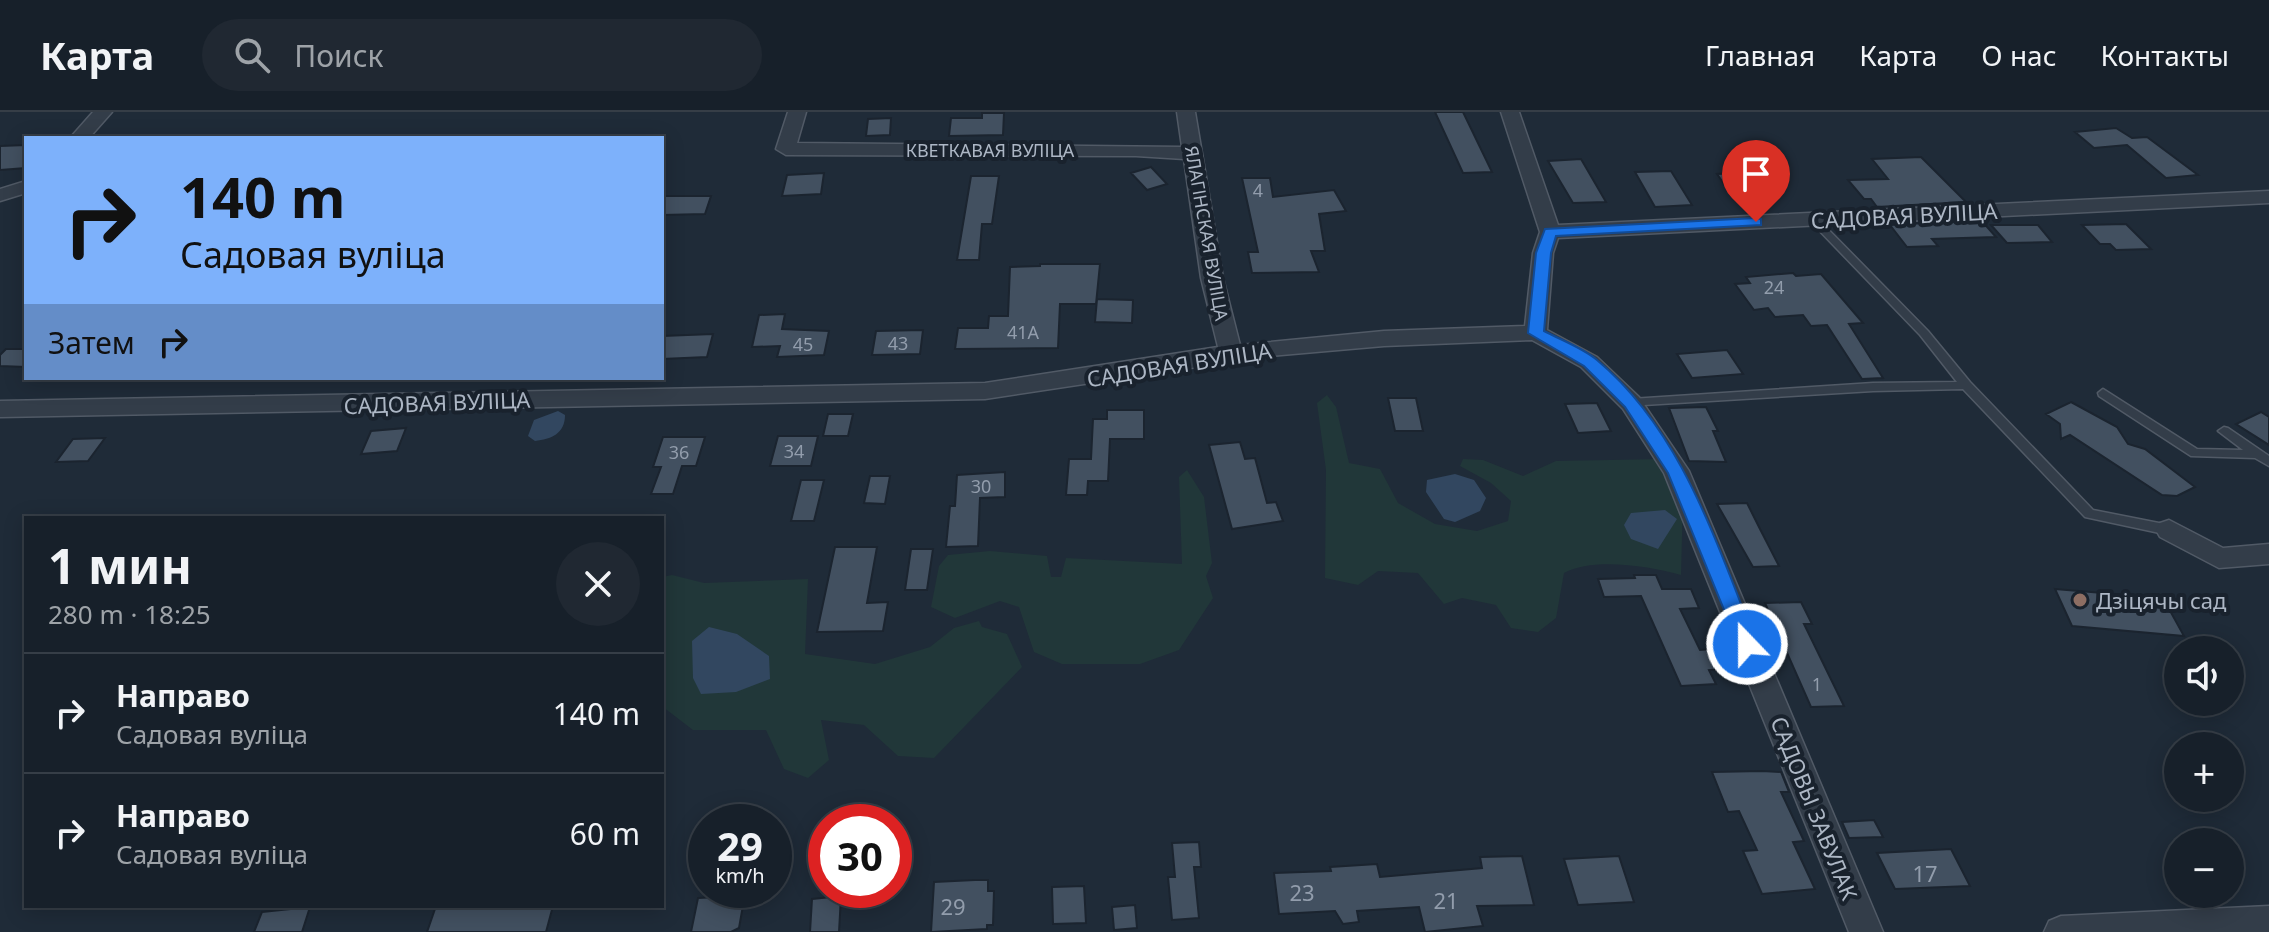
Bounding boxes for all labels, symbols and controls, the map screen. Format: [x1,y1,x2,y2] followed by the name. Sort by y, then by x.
[202,19,762,91] search box
[40,29,154,81] text: Карта
[230,33,274,77] icon: search
[294,35,383,76] text: Поиск
[1705,36,1815,74] text: Главная
[1859,36,1937,74] text: Карта
[1981,36,2057,74] text: О нас
[2101,36,2229,74] text: Контакты
[906,138,1075,162] street label: КВЕТКАВАЯ ВУЛІЦА
[1722,140,1790,222] pin
[1180,144,1234,323] street label: ЯЛАГІНСКАЯ ВУЛІЦА
[1734,152,1778,196] icon: arrive
[180,158,345,234] text: 140 m
[48,168,152,272] icon: right
[1253,178,1263,202] house number: 4
[1810,195,1999,235] street label: САДОВАЯ ВУЛІЦА
[180,230,446,279] text: Садовая вуліца
[1764,275,1784,299] house number: 24
[151,320,195,364] icon: right
[1007,320,1040,344] house number: 41А
[48,322,135,363] text: Затем
[888,331,908,355] house number: 43
[793,332,813,356] house number: 45
[1084,334,1275,393] street label: САДОВАЯ ВУЛІЦА
[343,384,532,420] street label: САДОВАЯ ВУЛІЦА
[784,439,804,463] house number: 34
[669,440,689,464] house number: 36
[971,474,991,498] house number: 30
[48,533,192,598] text: 1 мин
[556,542,640,626] button: close
[2096,585,2227,615] place label: Дзіцячы сад
[2071,591,2089,609] marker: Дзіцячы сад
[48,596,211,632] text: 280 m · 18:25
[1705,602,1789,686] position arrow
[2164,636,2244,908] map controls
[2164,636,2244,716] button: sound
[1812,672,1822,696] house number: 1
[116,675,250,716] text: Направо
[48,691,92,735] icon: right
[553,693,640,734] text: 140 m
[1765,712,1866,904] street label: САДОВЫ ЗАВУЛАК
[116,716,308,752] text: Садовая вуліца
[2164,732,2244,812] button: +
[116,795,250,836] text: Направо
[808,804,912,908] speed limit sign: 30
[48,811,92,855] icon: right
[570,813,640,854] text: 60 m
[717,818,763,873] text: 29
[2164,828,2244,908] button: −
[116,836,308,872] text: Садовая вуліца
[1912,858,1938,888] house number: 17
[715,862,765,889] text: km/h
[1289,877,1315,907] house number: 23
[1433,885,1459,915] house number: 21
[940,891,966,921] house number: 29

